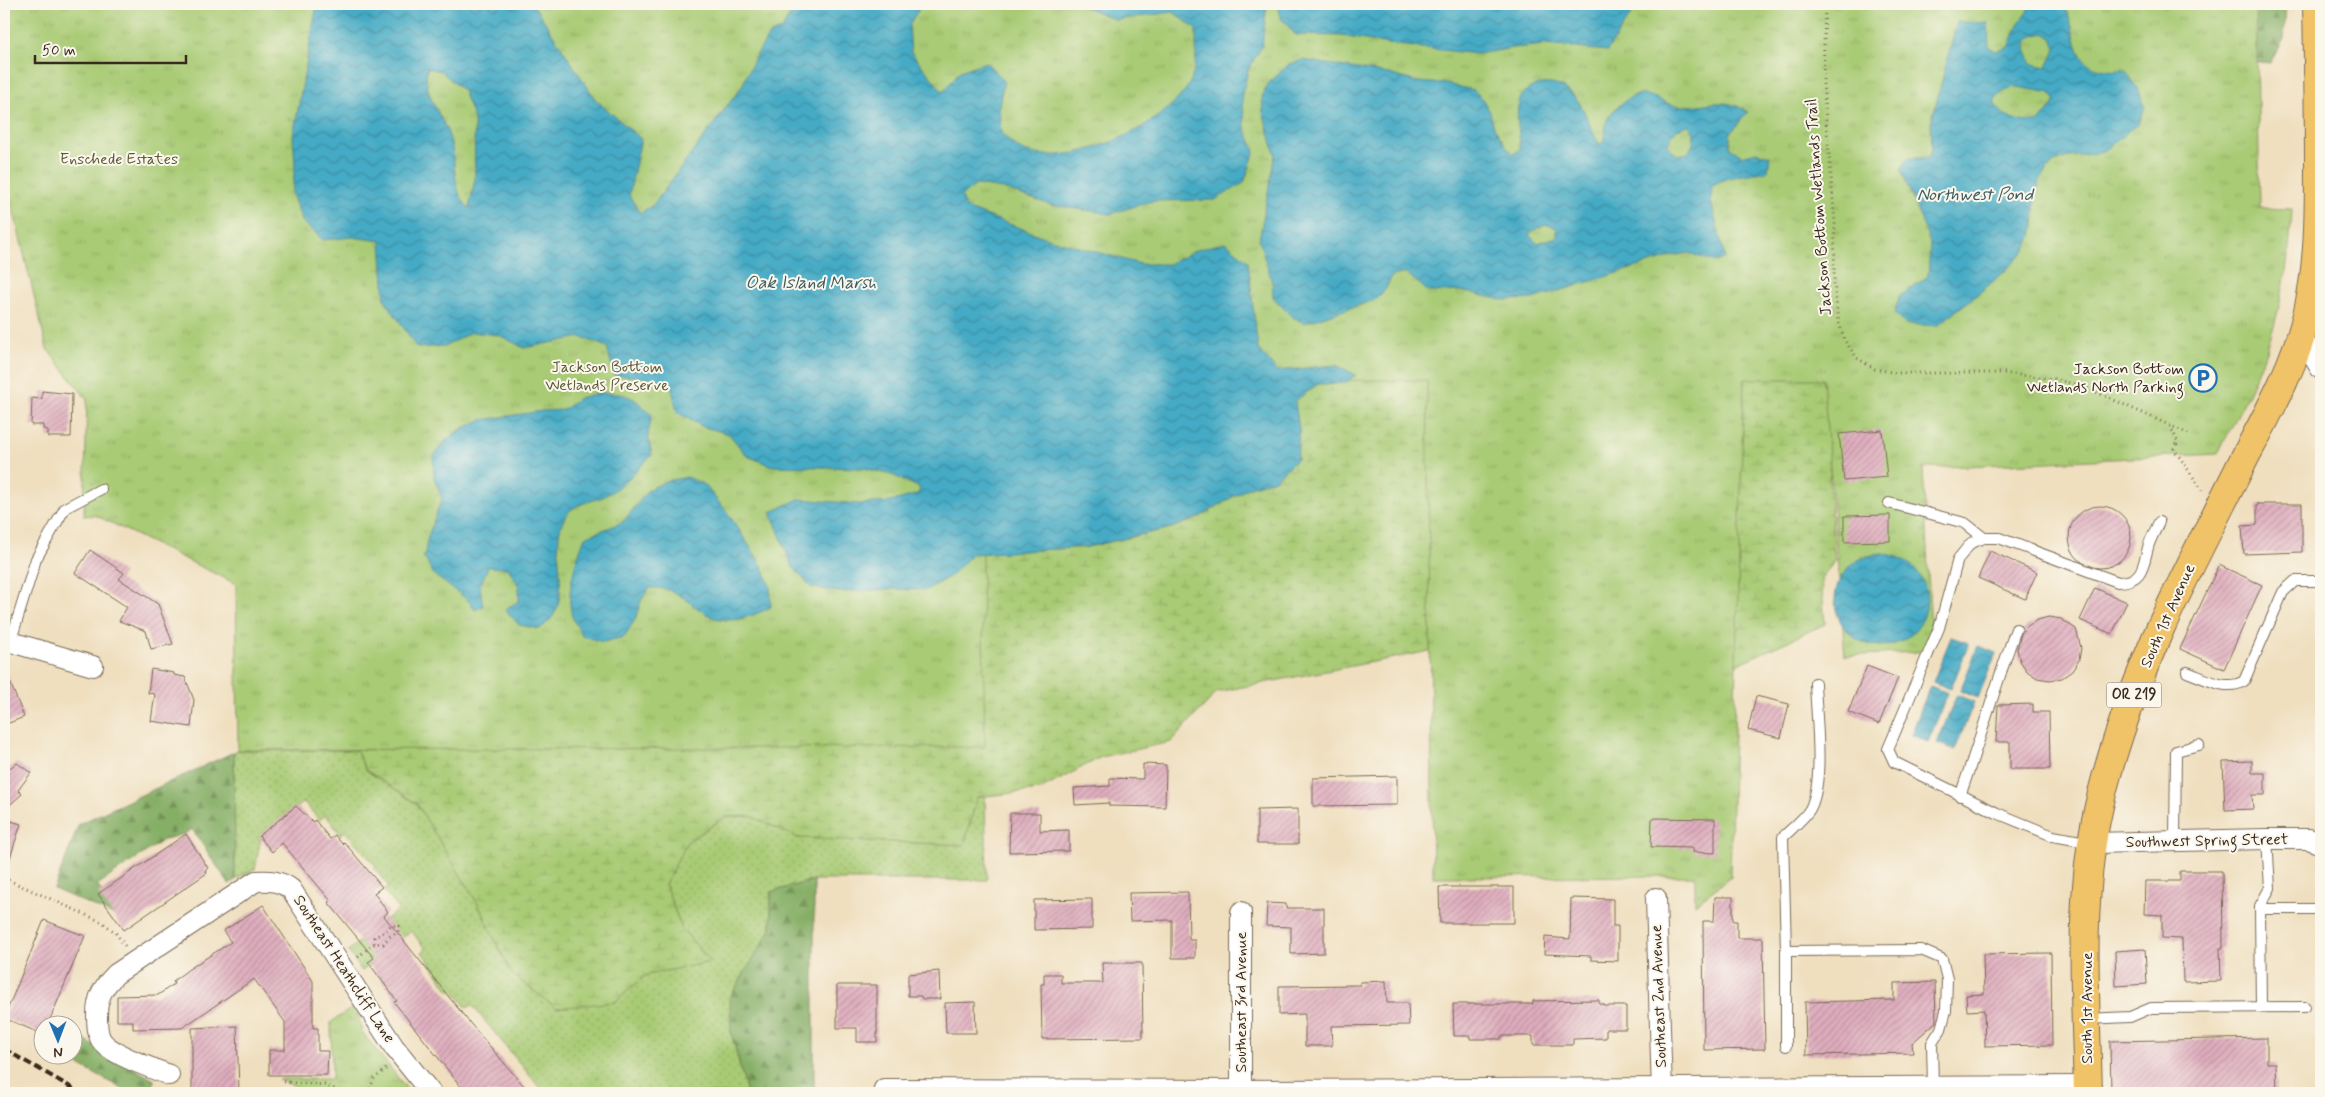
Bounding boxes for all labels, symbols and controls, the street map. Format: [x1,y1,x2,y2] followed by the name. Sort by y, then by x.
[35,32,186,64] scale bar
[42,41,76,61] text: 50 m
[1801,98,1837,316] street label: Jackson Bottom Wetlands Trail
[60,149,178,170] park label: Enschede Estates
[1917,183,2035,207] water label: Northwest Pond
[746,271,876,295] water label: Oak Island Marsh
[545,357,669,396] park label: Jackson Bottom Wetlands Preserve
[2026,359,2184,399] place label: Jackson Bottom Wetlands North Parking
[2188,363,2218,393] parking icon: Jackson Bottom Wetlands North Parking
[2136,561,2200,671] street label: South 1st Avenue
[2106,682,2162,708] road number: OR 219
[2126,829,2289,854] street label: Southwest Spring Street
[288,891,400,1047] street label: Southeast Heathcliff Lane
[1646,924,1672,1068] street label: Southeast 2nd Avenue
[1231,931,1252,1072] street label: Southeast 3rd Avenue
[2077,952,2098,1064] street label: South 1st Avenue
[32,1014,82,1064] north arrow
[53,1043,63,1061] text: N

